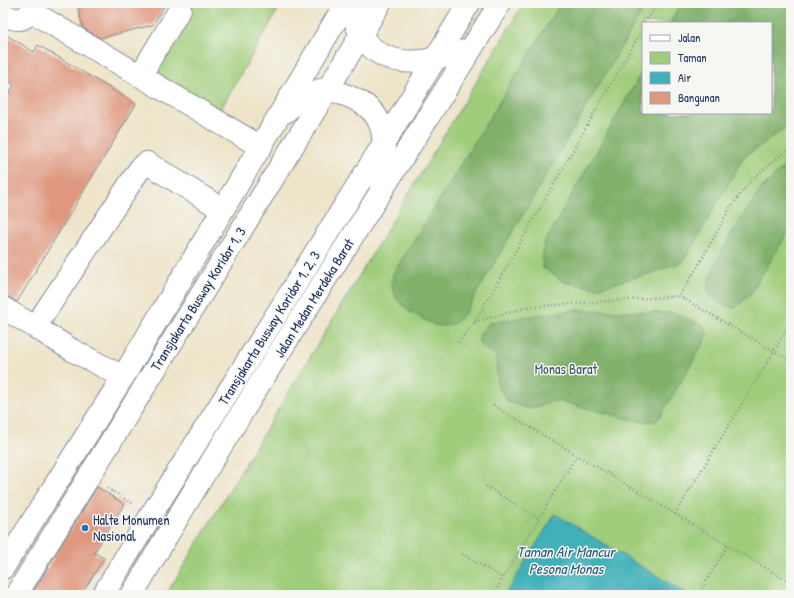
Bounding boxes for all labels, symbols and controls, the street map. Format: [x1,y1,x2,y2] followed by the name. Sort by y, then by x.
[642,22,772,114] legend
[678,29,700,46] text: Jalan
[678,49,707,66] text: Taman
[678,69,692,86] text: Air
[678,89,720,106] text: Bangunan
[146,223,250,375] street label: Transjakarta Busway Koridor 1, 3
[269,234,358,361] street label: Jalan Medan Merdeka Barat
[213,247,325,409] street label: Transjakarta Busway Koridor 1, 2, 3
[535,359,598,378] park label: Monas Barat
[93,510,170,545] place label: Halte Monumen Nasional
[80,523,90,533] marker: Halte Monumen Nasional
[517,541,617,579] water label: Taman Air Mancur Pesona Monas

